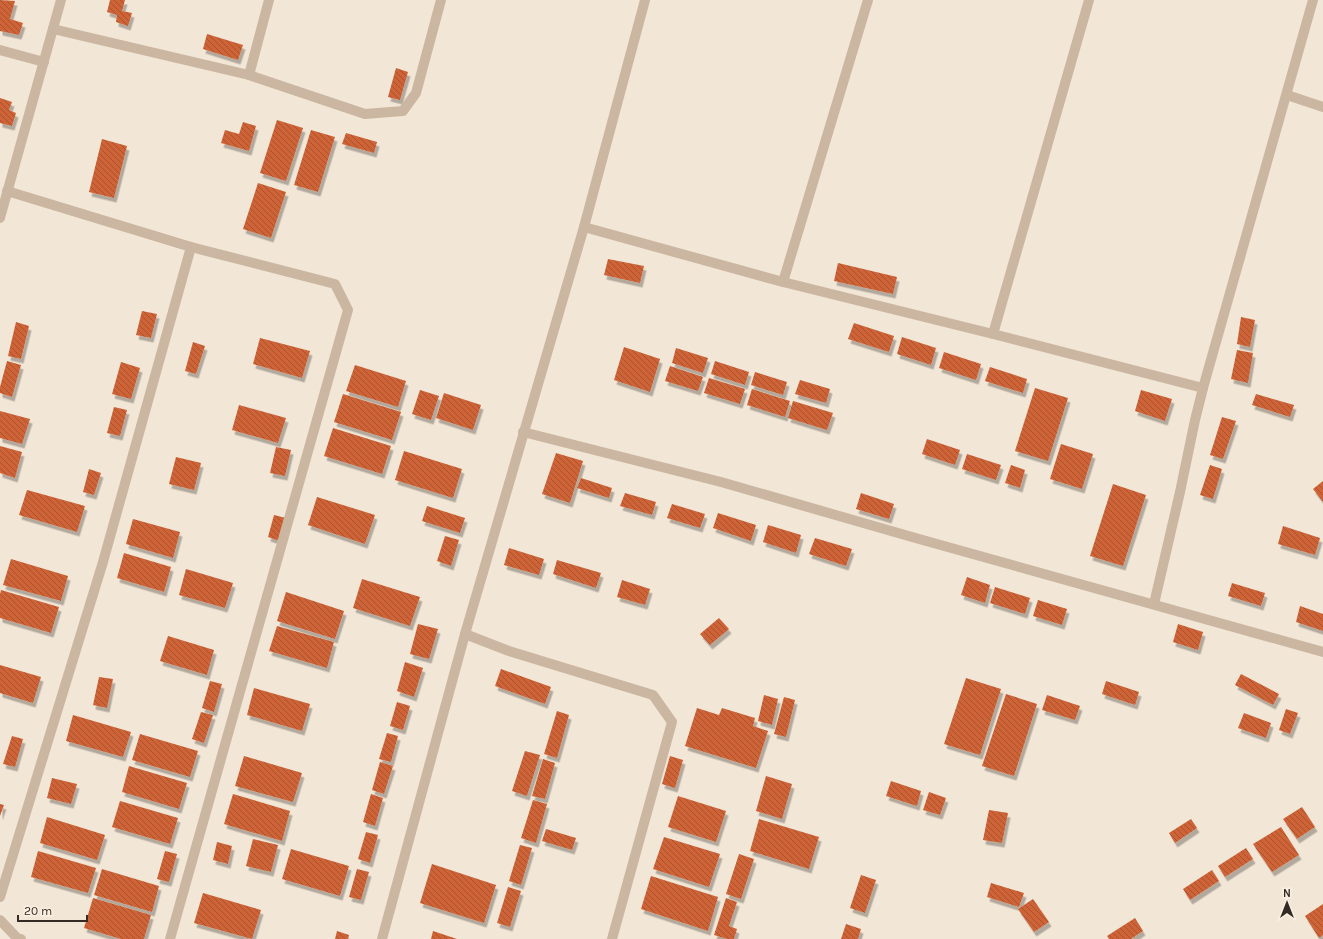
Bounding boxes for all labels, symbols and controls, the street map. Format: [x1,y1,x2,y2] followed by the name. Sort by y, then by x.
[1267,883,1307,923] north arrow
[1283,887,1291,900] text: N
[18,897,87,923] scale bar
[24,904,52,918] text: 20 m

